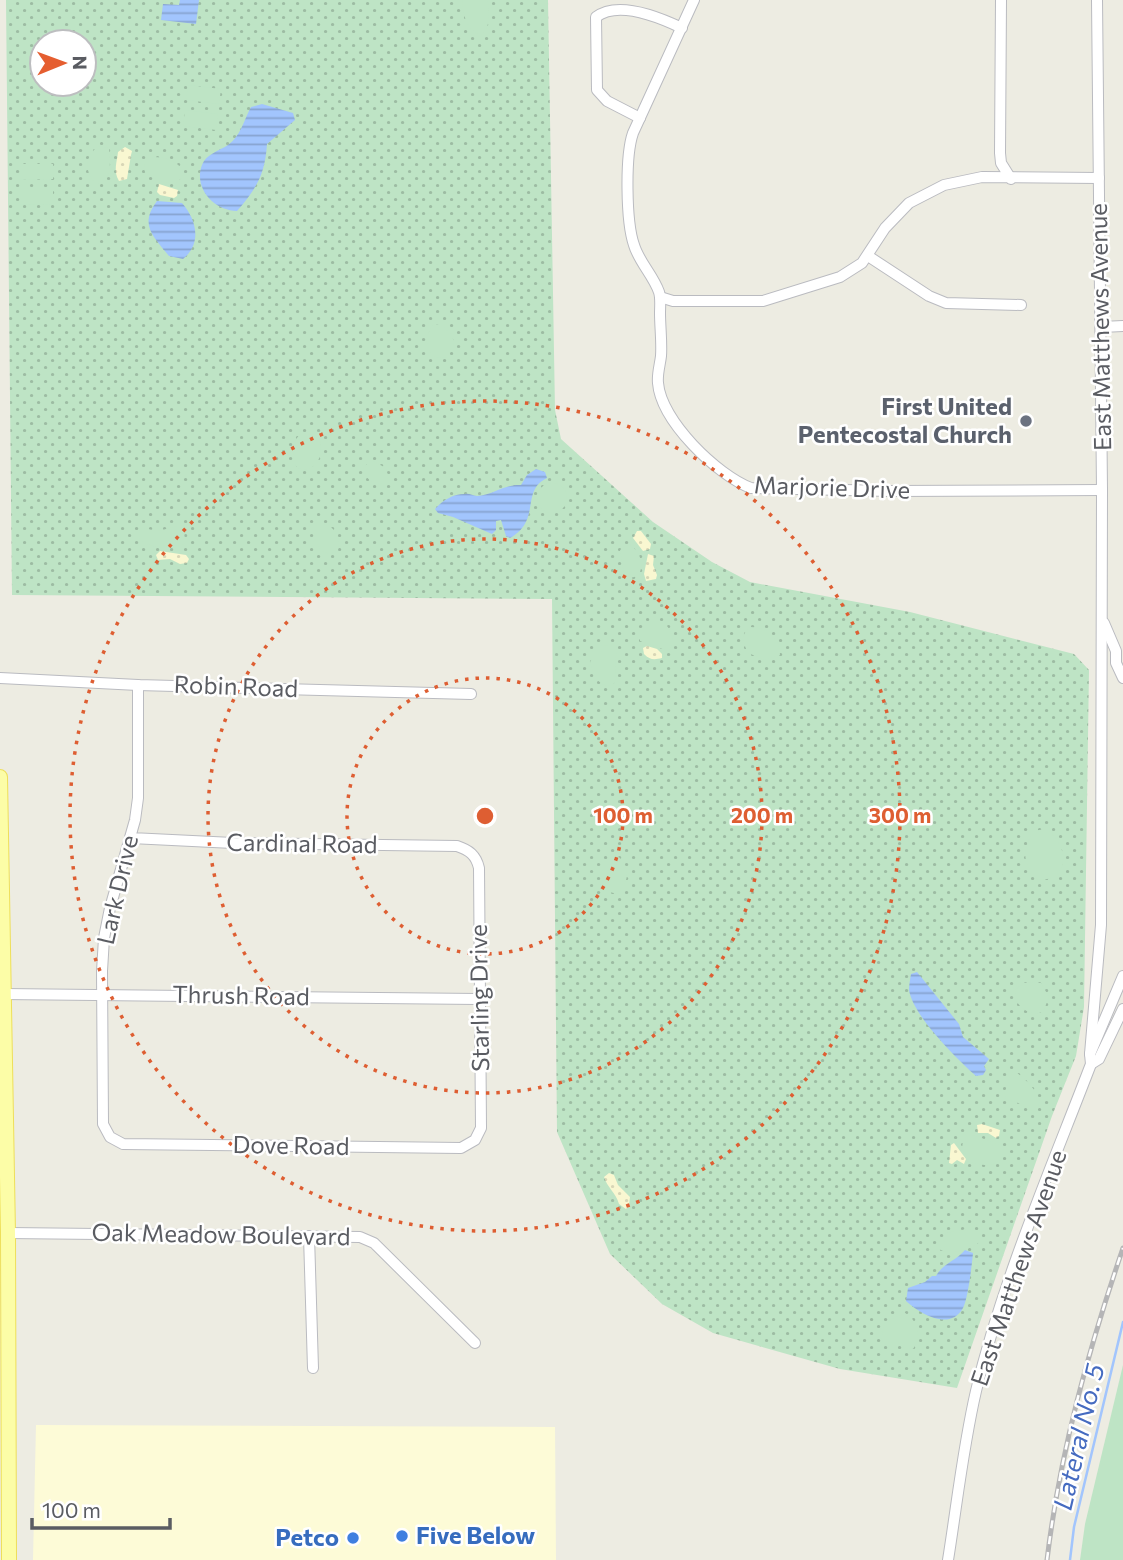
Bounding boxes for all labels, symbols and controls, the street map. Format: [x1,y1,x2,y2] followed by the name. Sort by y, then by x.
[28,28,98,98] north arrow
[69,55,92,70] text: N
[1083,203,1116,451] street label: East Matthews Avenue
[798,391,1012,448] place label: First United Pentecostal Church
[1018,413,1034,429] marker: First United Pentecostal Church
[753,469,911,504] street label: Marjorie Drive
[173,669,299,702] street label: Robin Road
[593,802,653,827] text: 100 m
[731,802,793,827] text: 200 m
[869,802,931,827] text: 300 m
[473,804,497,828] centre of rings
[226,827,378,858] street label: Cardinal Road
[90,832,143,947] street label: Lark Drive
[463,924,494,1072] street label: Starling Drive
[172,979,310,1010] street label: Thrush Road
[232,1129,350,1160] street label: Dove Road
[964,1146,1072,1389] street label: East Matthews Avenue
[91,1217,351,1250] street label: Oak Meadow Boulevard
[1046,1361,1109,1513] water label: Lateral No. 5
[32,1486,170,1530] scale bar
[42,1497,101,1522] text: 100 m
[416,1520,535,1549] place label: Five Below
[275,1522,339,1551] place label: Petco
[394,1528,410,1544] marker: Five Below
[345,1530,361,1546] marker: Petco

